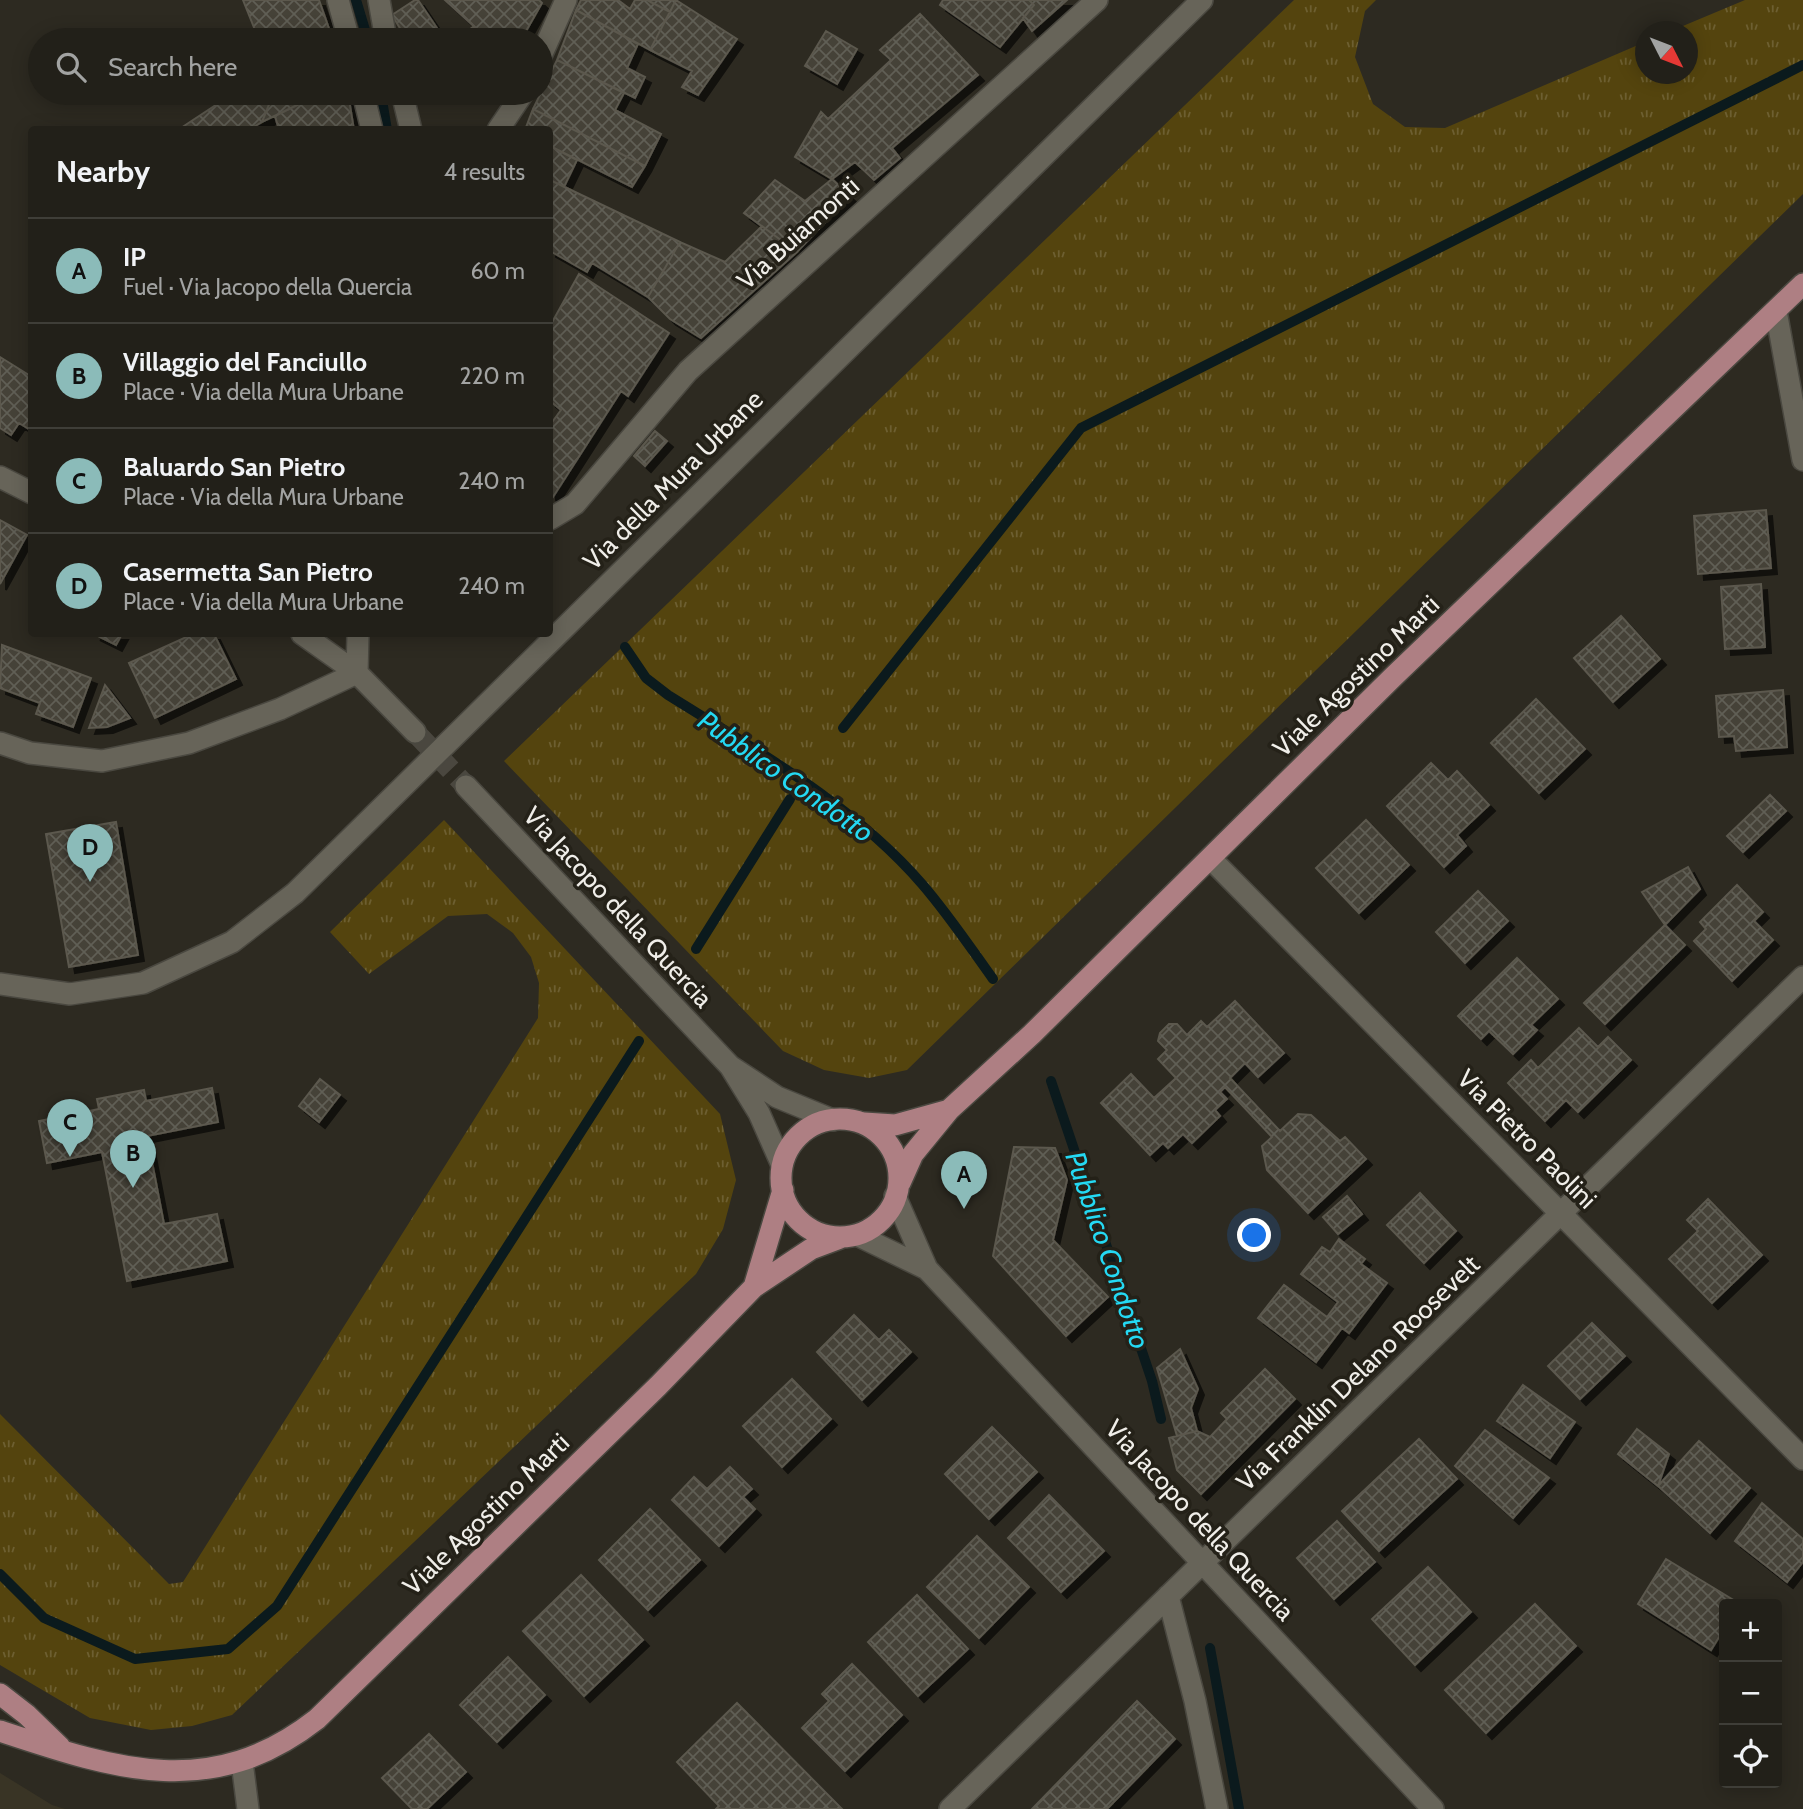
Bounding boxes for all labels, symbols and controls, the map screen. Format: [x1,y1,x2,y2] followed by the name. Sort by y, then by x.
[1635,21,1698,84] north arrow
[28,28,553,105] search box
[52,48,90,86] icon: search
[108,51,237,83] text: Search here
[56,153,150,190] text: Nearby
[444,158,525,186] text: 4 results
[730,170,866,296] street label: Via Buiamonti
[123,241,146,273] text: IP
[72,257,86,285] text: A
[471,257,525,285] text: 60 m
[123,273,412,301] text: Fuel · Via Jacopo della Quercia
[123,346,367,378] text: Villaggio del Fanciullo
[72,362,86,390] text: B
[459,362,525,390] text: 220 m
[123,378,404,406] text: Place · Via della Mura Urbane
[576,383,770,577] street label: Via della Mura Urbane
[123,451,345,483] text: Baluardo San Pietro
[72,467,86,495] text: C
[458,467,525,495] text: 240 m
[123,483,404,511] text: Place · Via della Mura Urbane
[123,556,373,588] text: Casermetta San Pietro
[71,572,87,600] text: D
[458,572,525,600] text: 240 m
[123,588,404,616] text: Place · Via della Mura Urbane
[1266,588,1446,764] street label: Viale Agostino Marti
[692,703,880,849] water label: Pubblico Condotto
[517,800,720,1014] street label: Via Jacopo della Quercia
[67,824,113,882] pin: D
[1451,1063,1603,1215] street label: Via Pietro Paolini
[47,1099,93,1157] pin: C
[110,1130,156,1188] pin: B
[1058,1147,1158,1353] water label: Pubblico Condotto
[941,1151,987,1209] pin: A
[1237,1218,1271,1252] your location
[1230,1248,1486,1498] street label: Via Franklin Delano Roosevelt
[1099,1413,1302,1627] street label: Via Jacopo della Quercia
[396,1426,576,1602] street label: Viale Agostino Marti
[1719,1599,1782,1788] map controls
[1719,1599,1782,1662] button: +
[1719,1662,1782,1725] button: −
[1719,1725,1782,1788] button: locate

